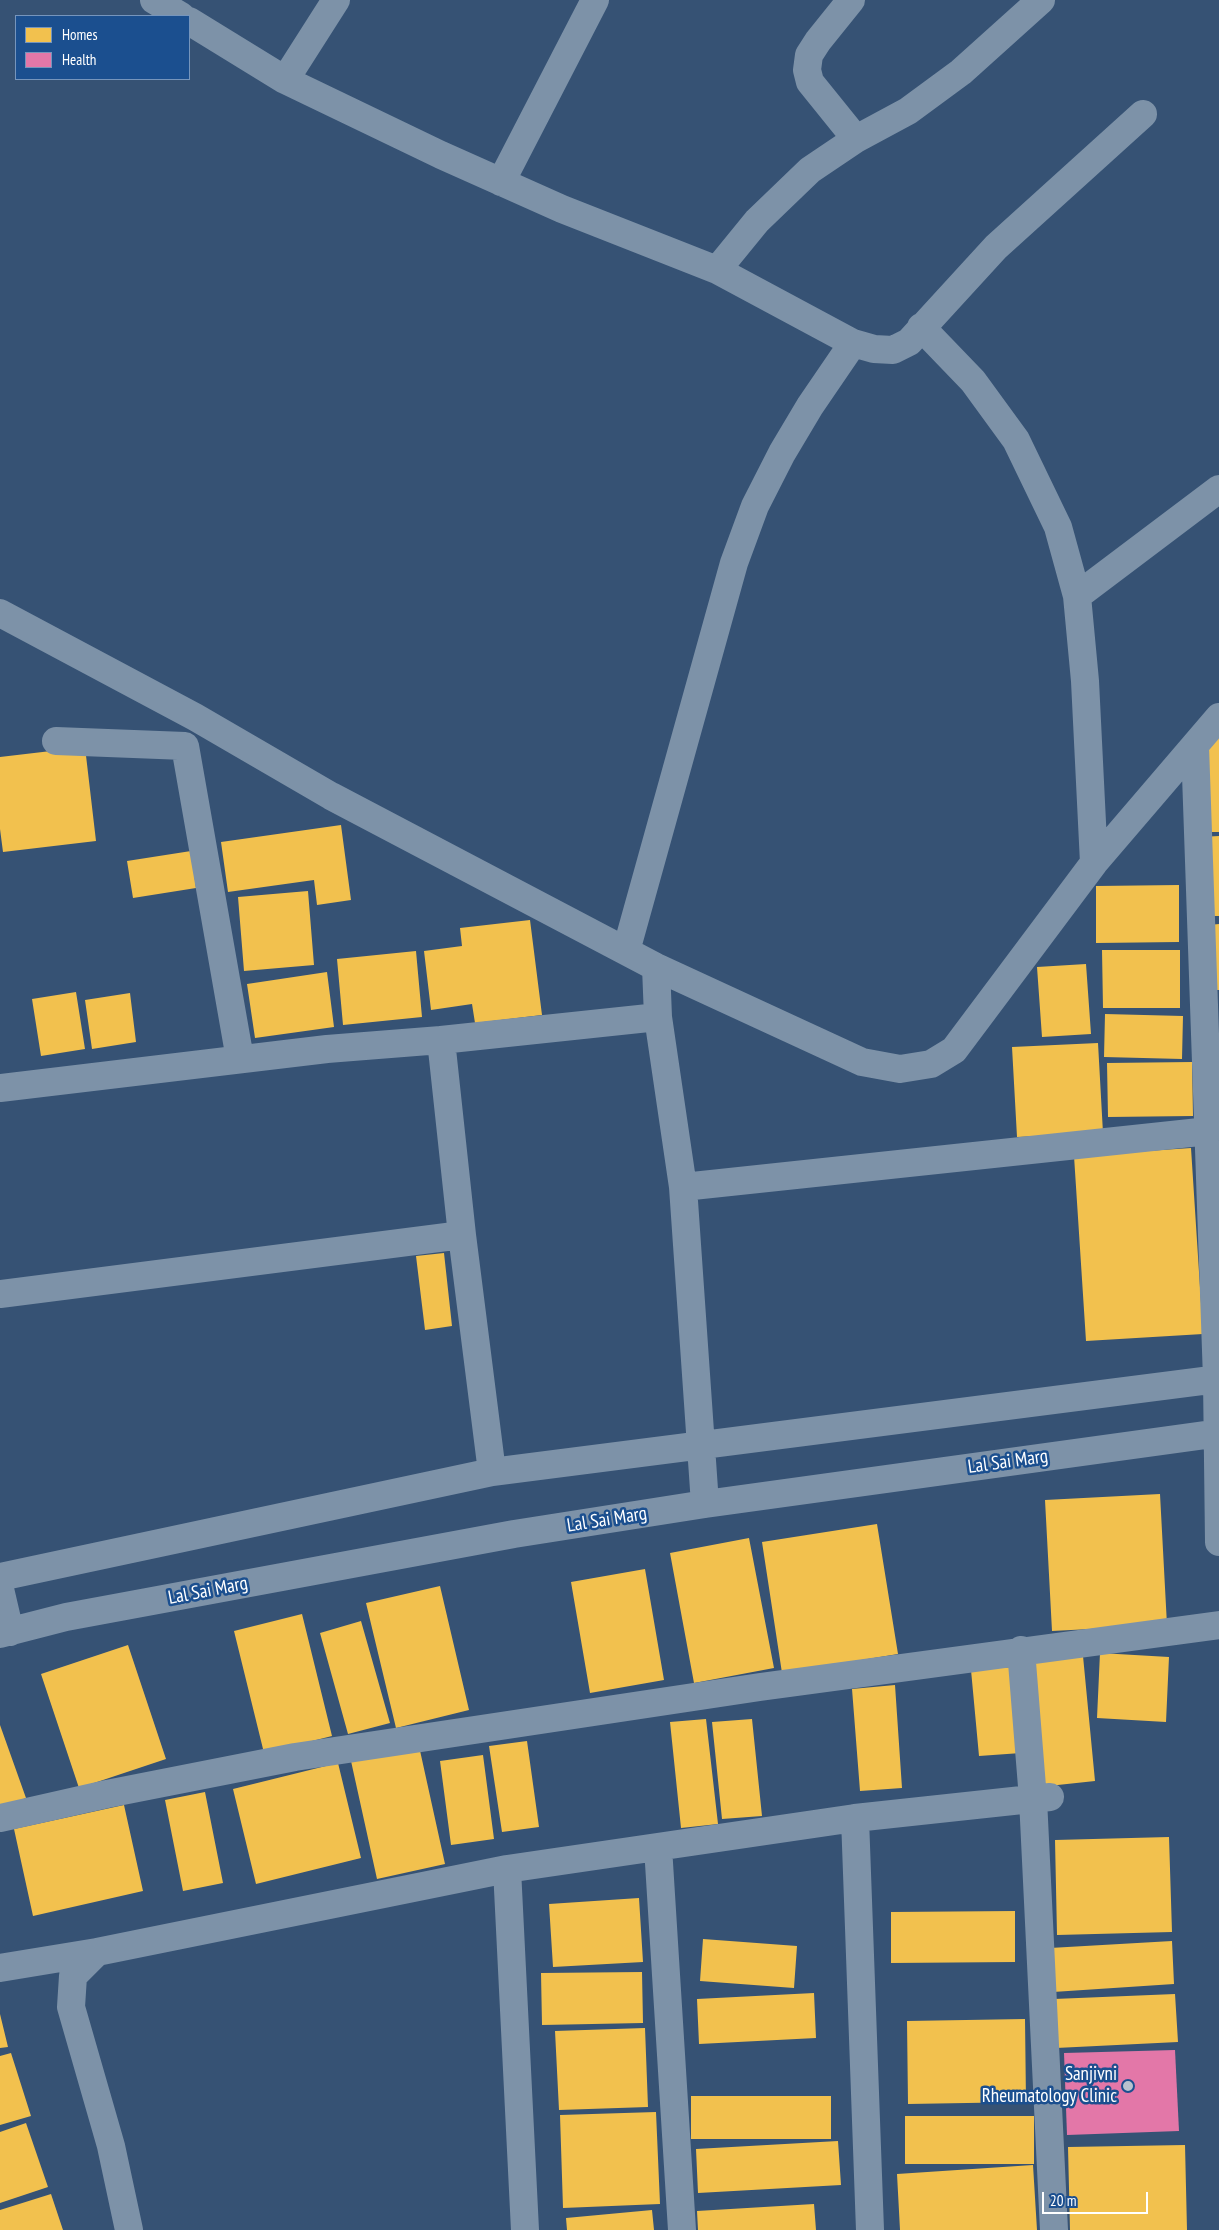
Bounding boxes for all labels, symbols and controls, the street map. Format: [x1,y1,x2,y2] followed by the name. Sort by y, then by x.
[15,15,190,80] legend
[62,25,98,44] text: Homes
[62,50,96,69] text: Health
[966,1445,1050,1479] street label: Lal Sai Marg
[565,1502,649,1538] street label: Lal Sai Marg
[166,1572,250,1610] street label: Lal Sai Marg
[982,2064,1117,2108] place label: Sanjivni Rheumatology Clinic
[1121,2079,1135,2093] marker: Sanjivni Rheumatology Clinic
[1044,2182,1150,2214] scale bar
[1050,2191,1076,2210] text: 20 m

